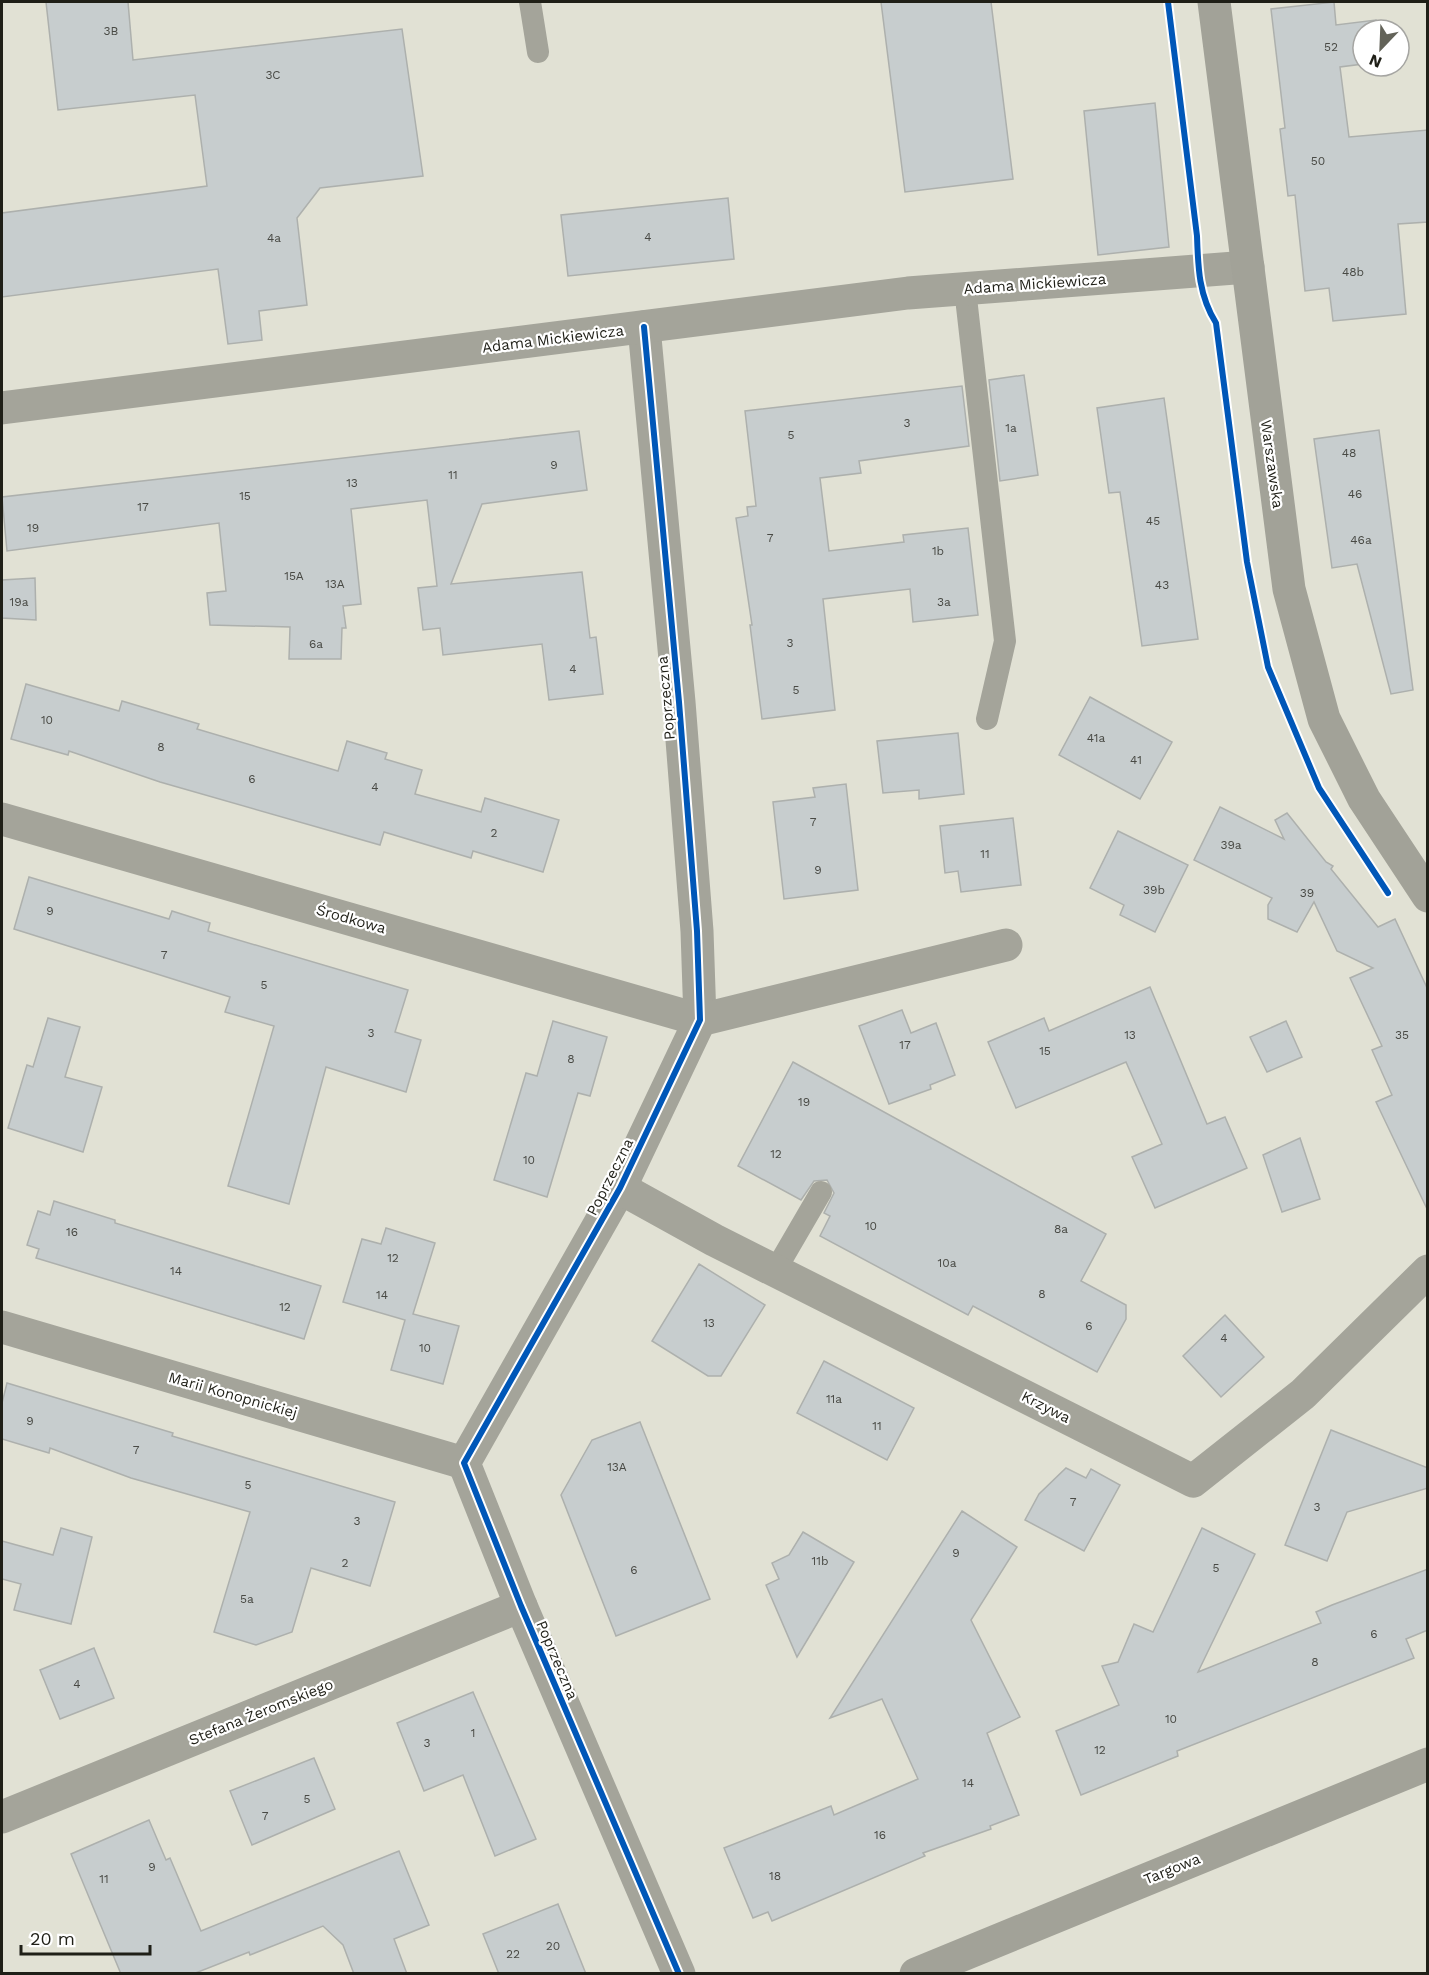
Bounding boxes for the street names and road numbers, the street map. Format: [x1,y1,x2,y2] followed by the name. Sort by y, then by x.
[963,270,1107,298] street label: Adama Mickiewicza
[481,321,625,357] street label: Adama Mickiewicza
[1257,418,1287,510] street label: Warszawska
[653,655,679,741] street label: Poprzeczna
[314,900,389,938] street label: Środkowa
[583,1135,637,1219] street label: Poprzeczna
[167,1368,299,1422] street label: Marii Konopnickiej
[1018,1387,1074,1427] street label: Krzywa
[532,1618,582,1703] street label: Poprzeczna
[186,1675,336,1749] street label: Stefana Żeromskiego
[1141,1849,1203,1888] street label: Targowa

